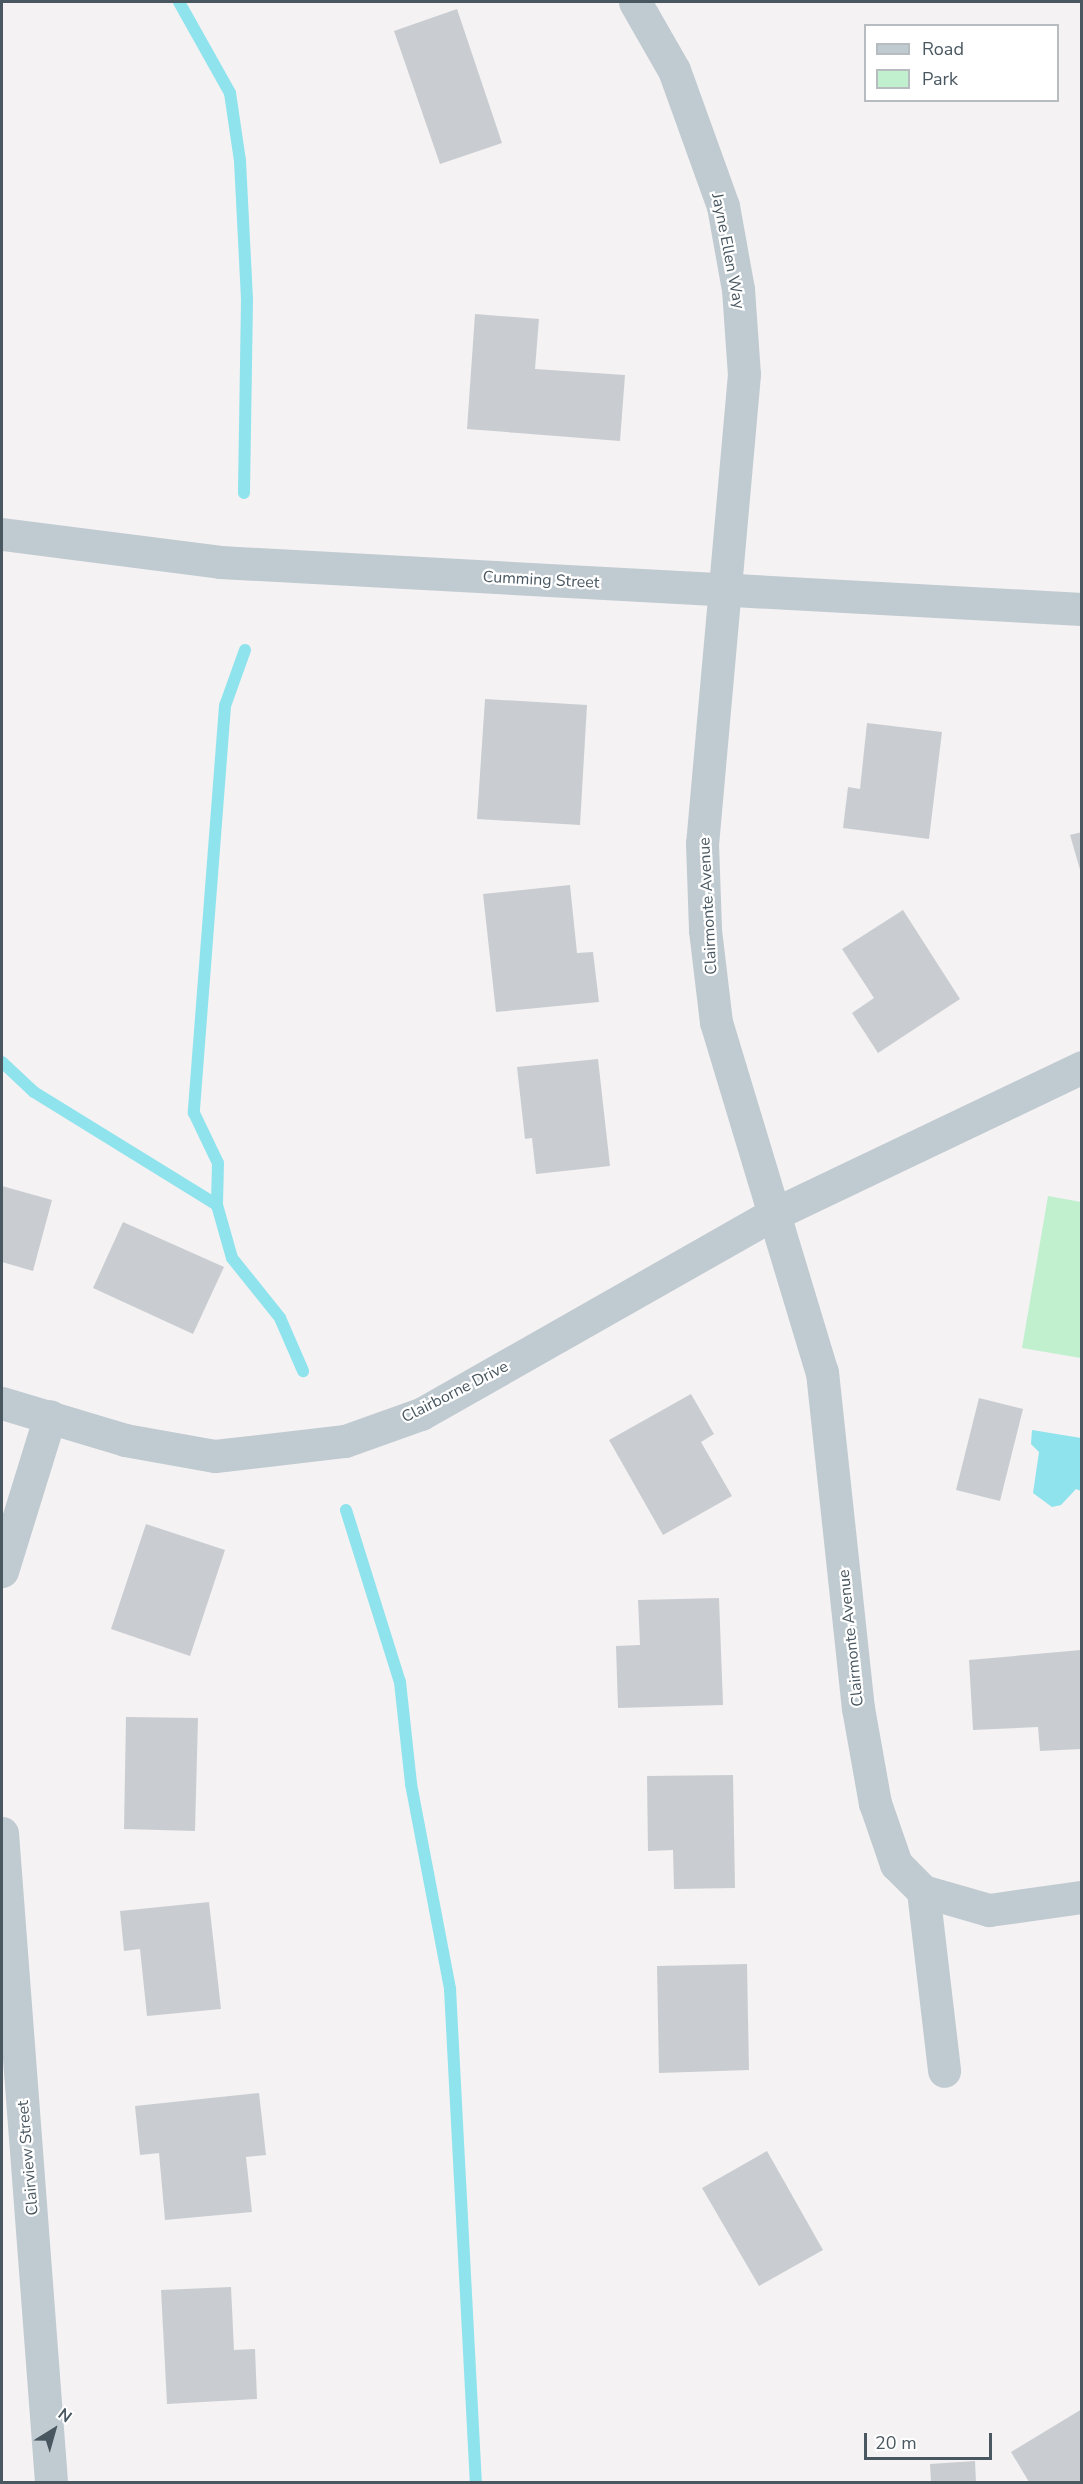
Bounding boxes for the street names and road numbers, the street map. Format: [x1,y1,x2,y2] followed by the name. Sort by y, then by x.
[707,192,749,310] street label: Jayne Ellen Way
[482,567,600,593] street label: Cumming Street
[695,837,721,975] street label: Clairmonte Avenue
[399,1357,511,1427] street label: Clairborne Drive
[834,1569,868,1707] street label: Clairmonte Avenue
[13,2100,43,2216] street label: Clairview Street

